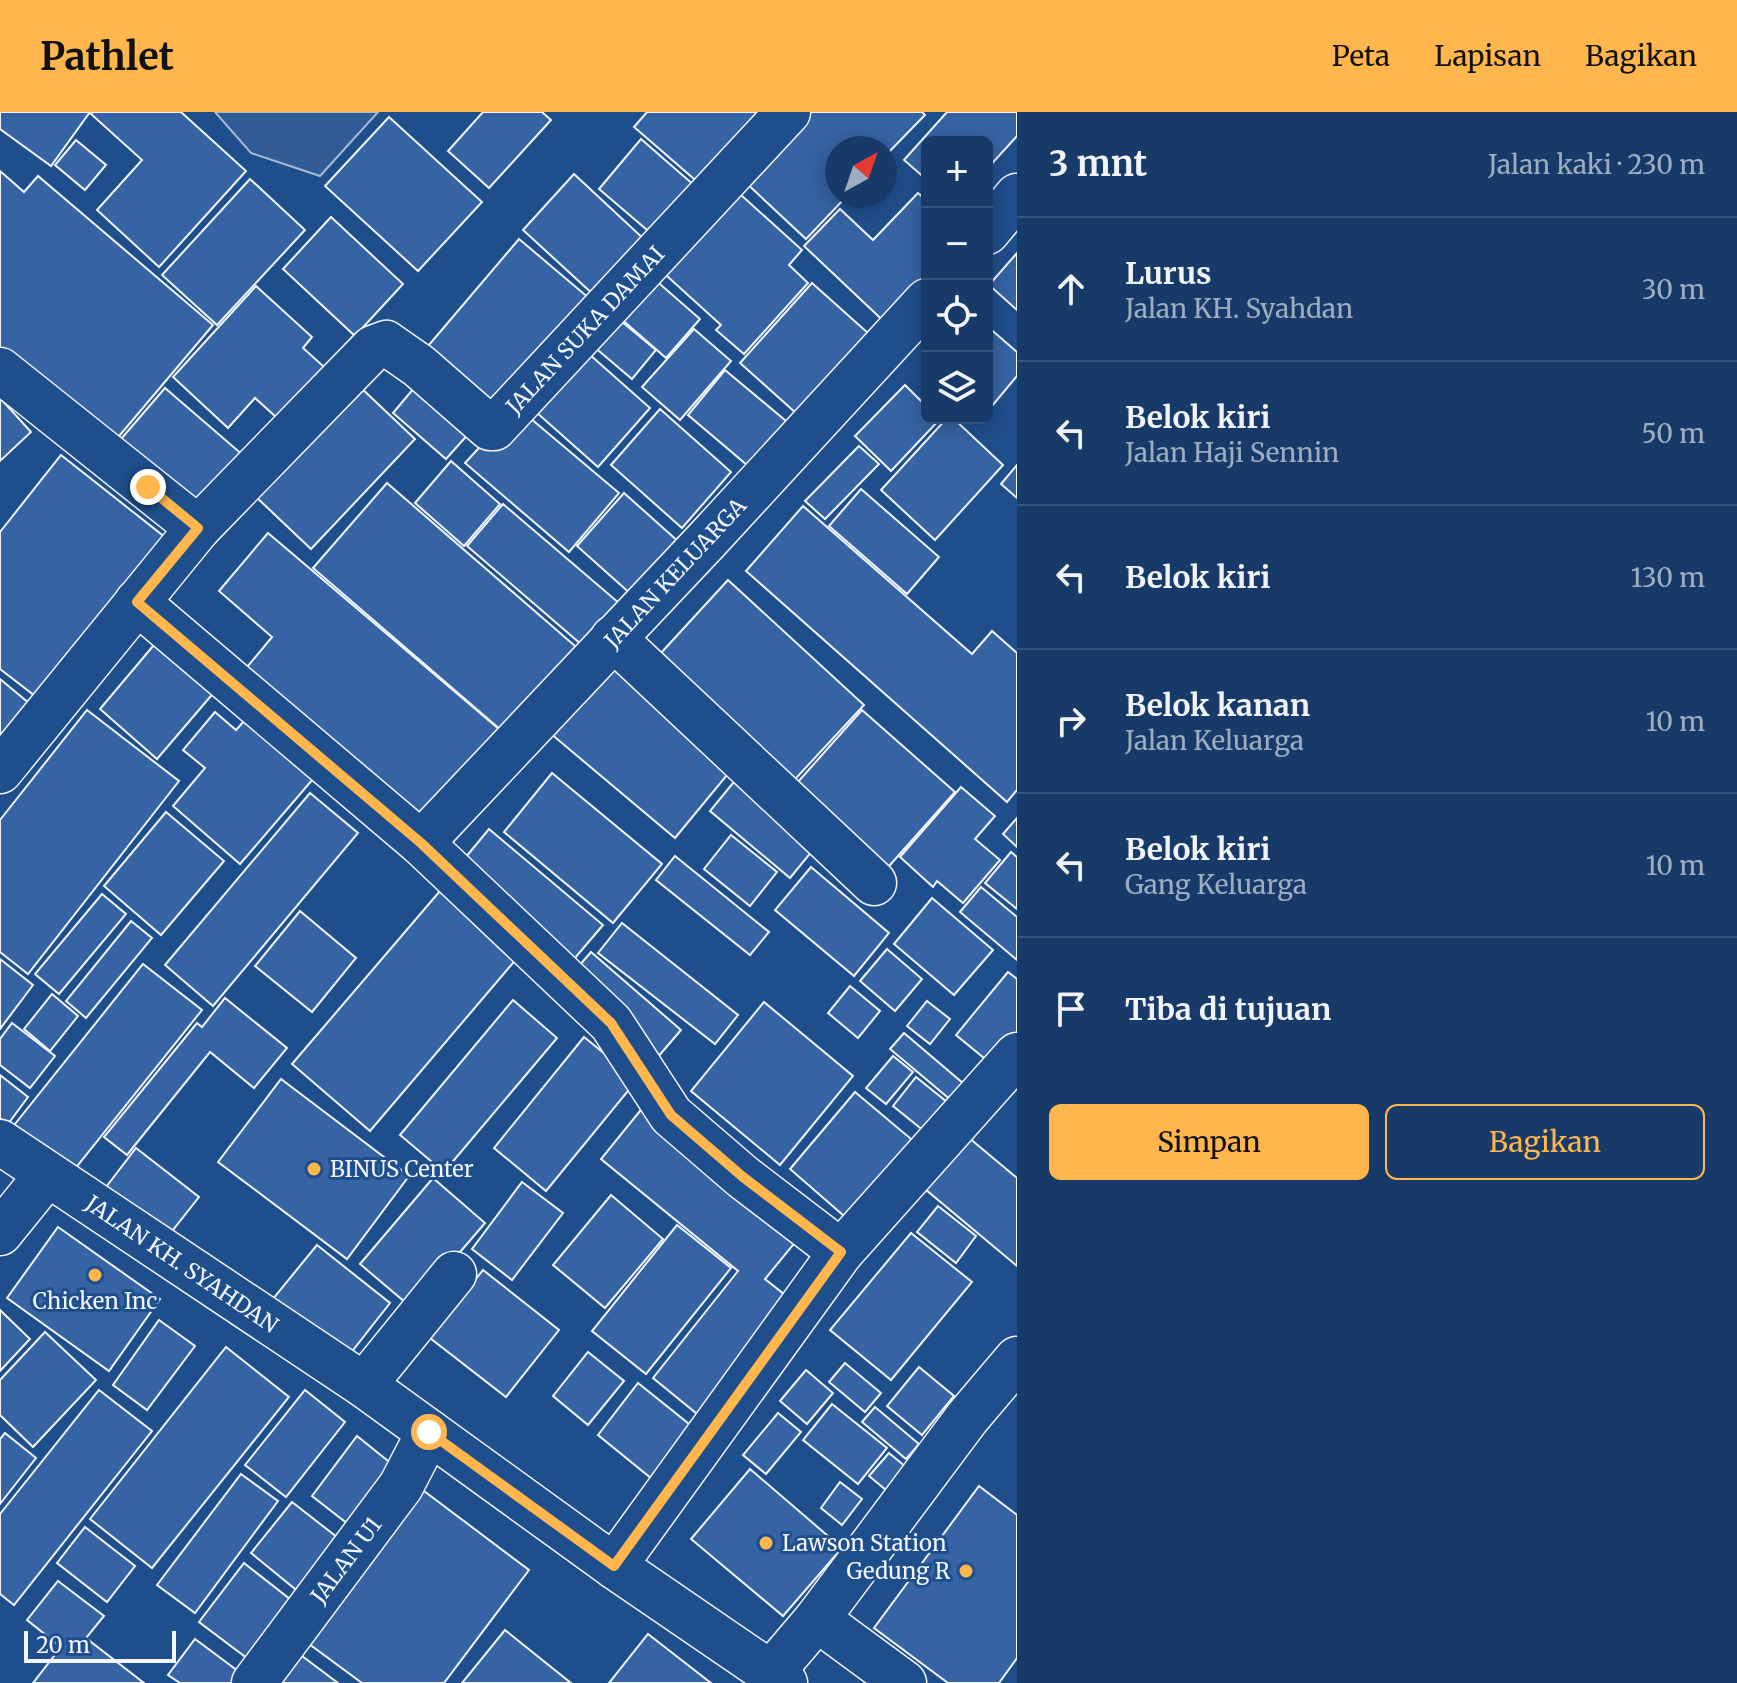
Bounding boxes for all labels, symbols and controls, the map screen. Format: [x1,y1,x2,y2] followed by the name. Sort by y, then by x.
[40,33,174,80] text: Pathlet
[1332,38,1390,74] text: Peta
[1434,38,1541,74] text: Lapisan
[1585,38,1697,74] text: Bagikan
[825,136,897,208] north arrow
[921,136,993,424] map controls
[921,136,993,208] button: +
[1049,143,1147,185] text: 3 mnt
[1488,148,1705,181] text: Jalan kaki · 230 m
[921,208,993,280] button: −
[499,240,670,421] street label: JALAN SUKA DAMAI
[1125,254,1212,292] text: Lurus
[1049,267,1093,311] icon: ahead
[1642,273,1705,306] text: 30 m
[921,280,993,352] button: locate
[1125,292,1353,325] text: Jalan KH. Syahdan
[921,352,993,424] button: layers
[1125,398,1271,436] text: Belok kiri
[1049,411,1093,455] icon: left
[1641,417,1705,450] text: 50 m
[1125,436,1339,469] text: Jalan Haji Sennin
[130,469,166,505] route end
[597,492,752,655] street label: JALAN KELUARGA
[1049,555,1093,599] icon: left
[1125,558,1271,596] text: Belok kiri
[1631,561,1705,594] text: 130 m
[1125,686,1310,724] text: Belok kanan
[1049,699,1093,743] icon: right
[1646,705,1705,738] text: 10 m
[1125,724,1304,757] text: Jalan Keluarga
[1125,830,1271,868] text: Belok kiri
[1049,843,1093,887] icon: left
[1646,849,1705,882] text: 10 m
[1125,868,1307,901] text: Gang Keluarga
[1049,987,1093,1031] icon: arrive
[1125,990,1331,1028] text: Tiba di tujuan
[1049,1104,1369,1180] button: Simpan
[1385,1104,1705,1180] button: Bagikan
[330,1155,474,1183] place label: BINUS Center
[305,1160,323,1178] marker: BINUS Center
[79,1188,284,1339] street label: JALAN KH. SYAHDAN
[86,1266,104,1284] marker: Chicken Inc
[33,1287,157,1315] place label: Chicken Inc
[411,1414,447,1450] route start
[304,1511,388,1610] street label: JALAN U1
[782,1529,947,1557] place label: Lawson Station
[757,1534,775,1552] marker: Lawson Station
[847,1557,951,1585] place label: Gedung R
[957,1562,975,1580] marker: Gedung R
[24,1627,176,1663] scale bar
[36,1631,90,1659] text: 20 m

